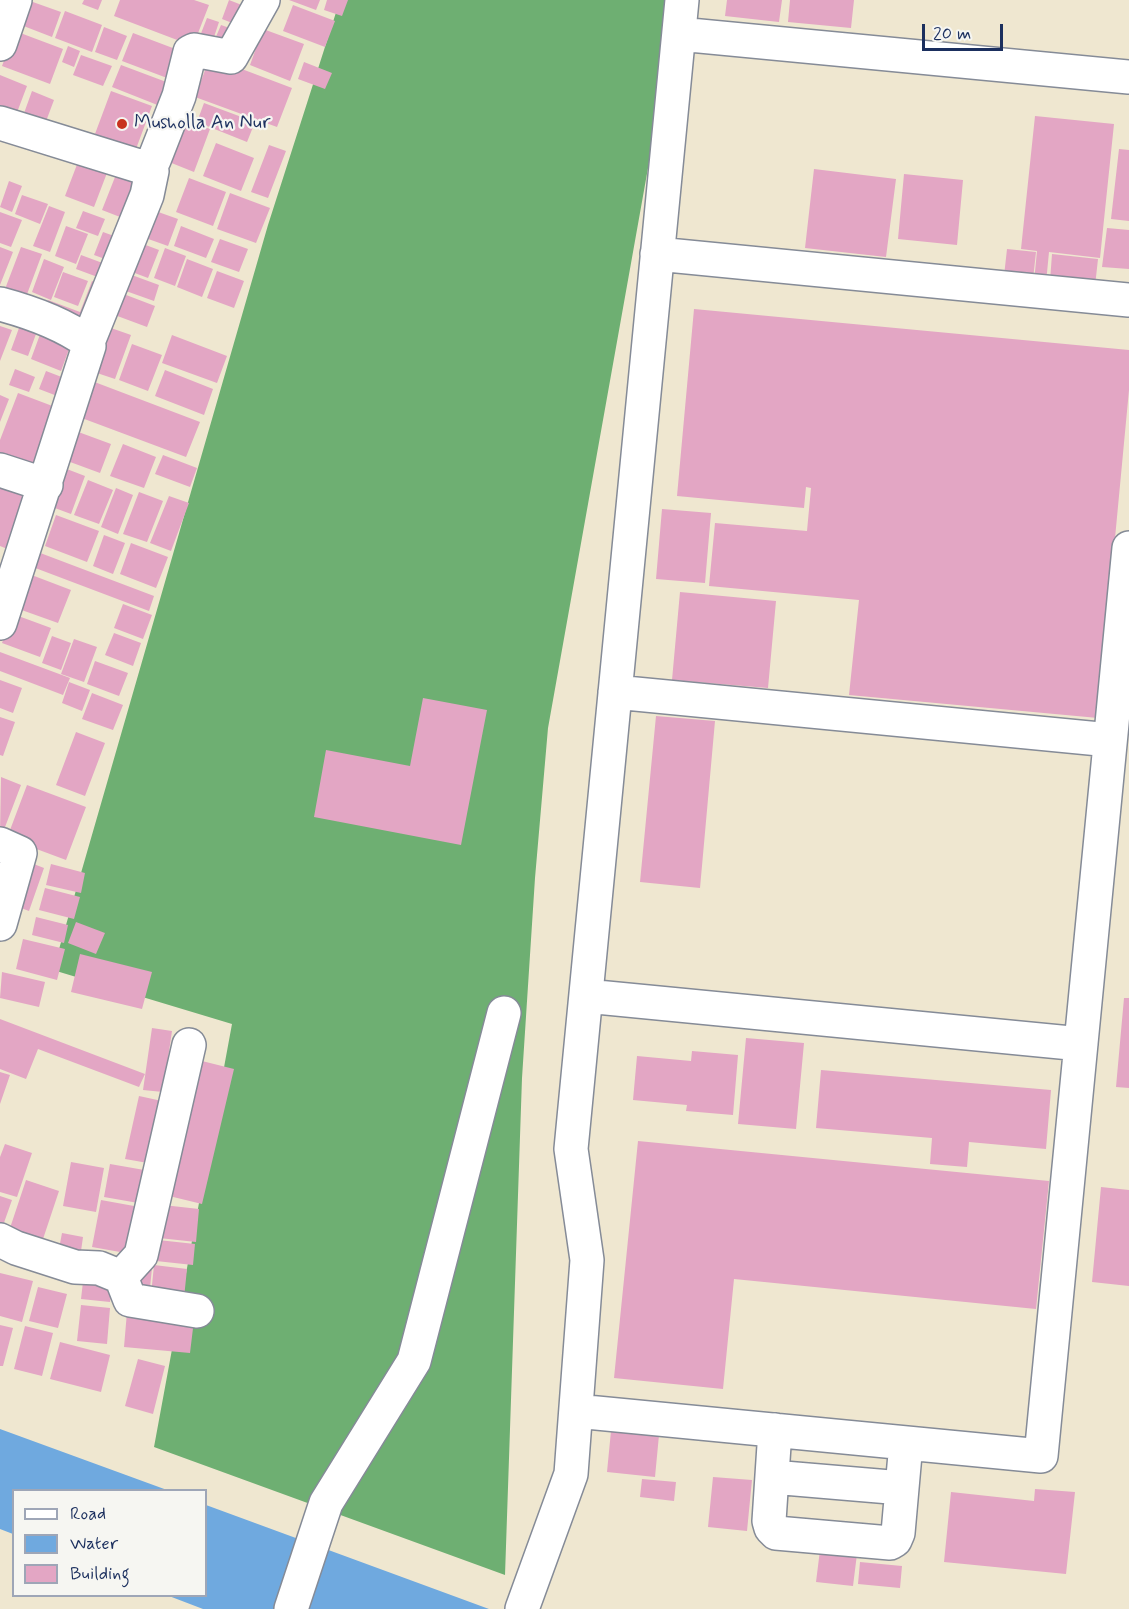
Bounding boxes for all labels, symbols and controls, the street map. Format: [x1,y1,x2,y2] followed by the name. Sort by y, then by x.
[925,12,1006,50] scale bar
[933,22,971,46] text: 20 m
[134,112,271,136] place label: Musholla An Nur
[115,117,129,131] marker: Musholla An Nur
[12,1489,207,1597] legend
[70,1502,106,1526] text: Road
[70,1532,118,1556] text: Water
[70,1562,130,1586] text: Building

